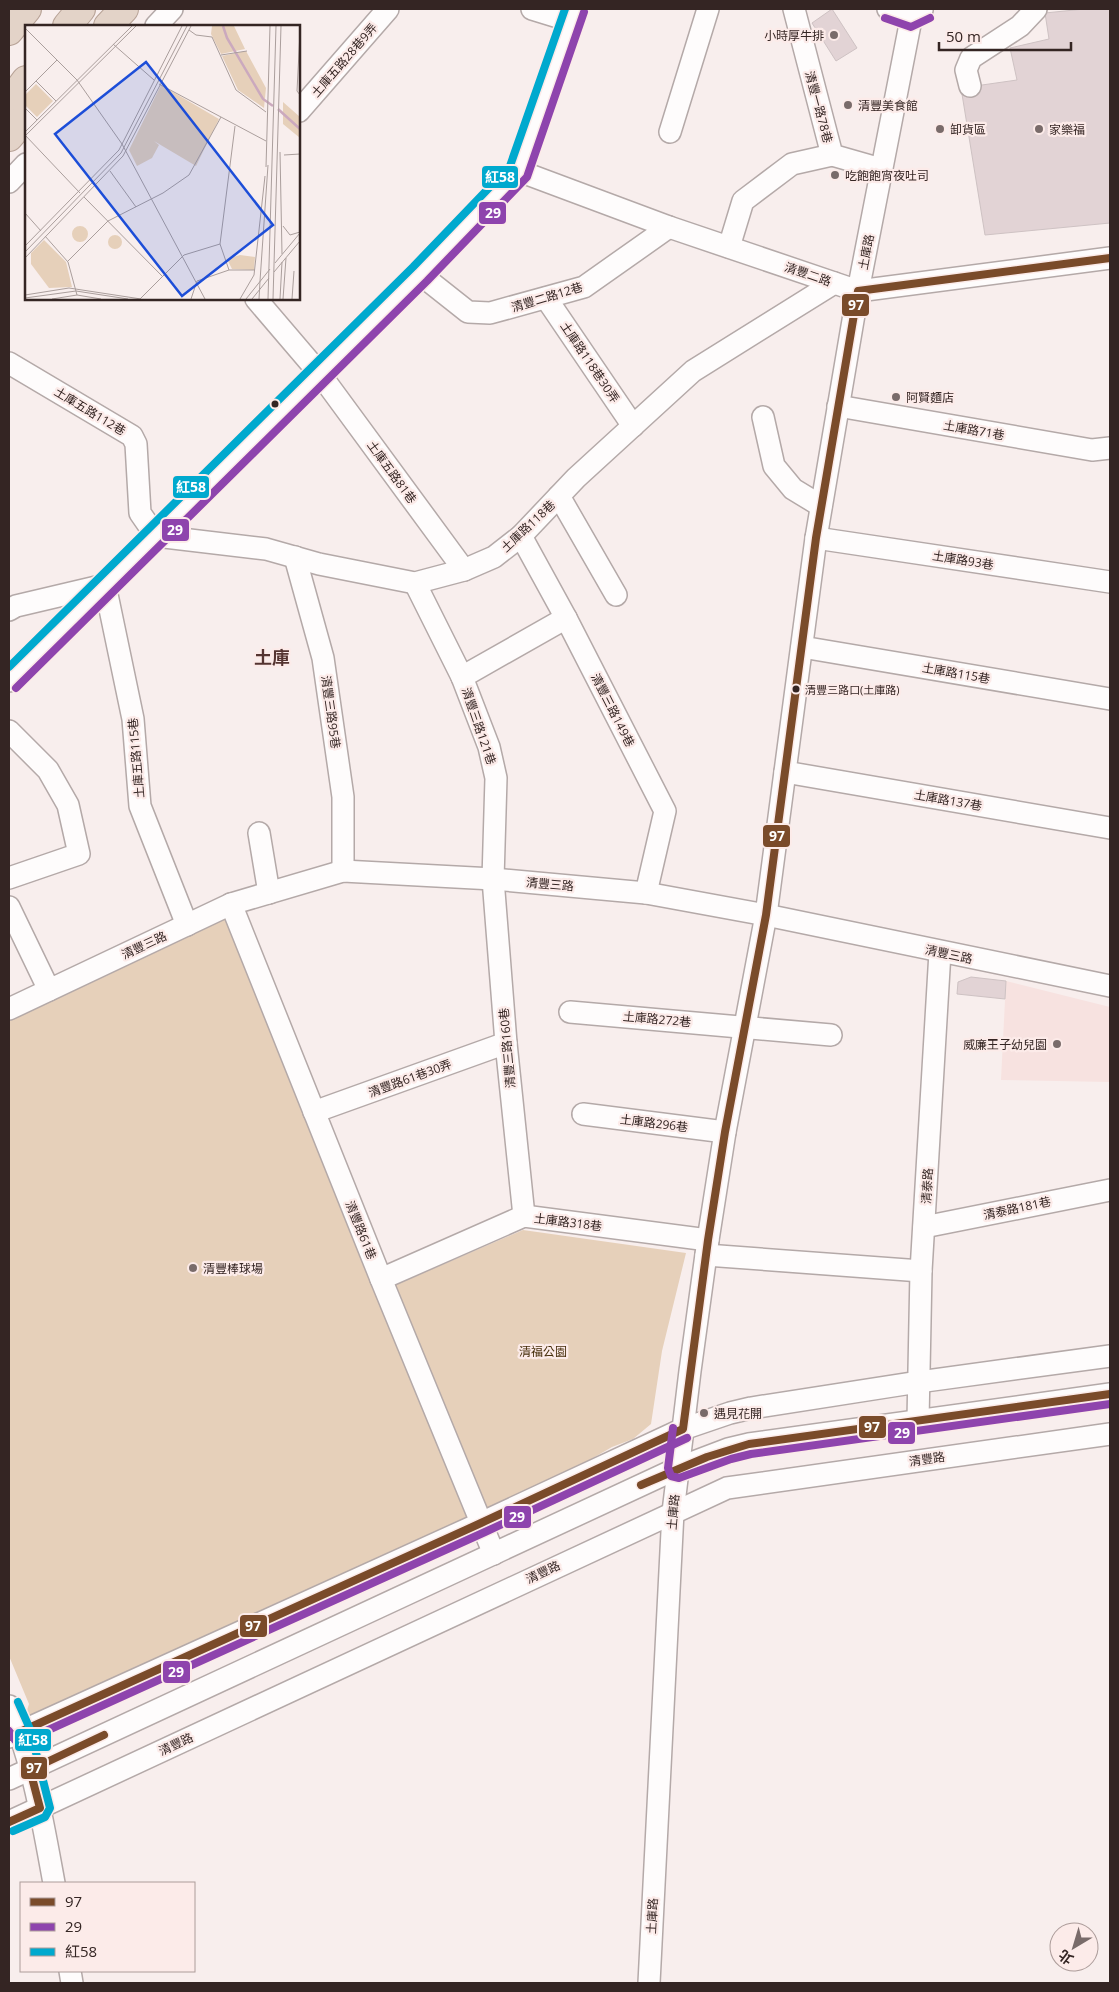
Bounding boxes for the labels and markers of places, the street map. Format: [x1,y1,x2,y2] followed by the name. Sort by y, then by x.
[764,27,824,44] place label: 小時厚牛排
[828,29,840,41] marker: 小時厚牛排
[858,97,918,114] place label: 清豐美食館
[842,99,854,111] marker: 清豐美食館
[950,121,986,138] place label: 卸貨區
[1049,121,1085,138] place label: 家樂福
[934,123,946,135] marker: 卸貨區
[1033,123,1045,135] marker: 家樂福
[845,167,929,184] place label: 吃飽飽宵夜吐司
[829,169,841,181] marker: 吃飽飽宵夜吐司
[906,389,954,406] place label: 阿賢麵店
[890,391,902,403] marker: 阿賢麵店
[270,399,280,409] unlabelled marker
[805,682,900,697] place label: 清豐三路口(土庫路)
[791,684,801,694] marker: 清豐三路口(土庫路)
[963,1036,1047,1053] place label: 威廉王子幼兒園
[1051,1038,1063,1050] marker: 威廉王子幼兒園
[203,1260,263,1277] place label: 清豐棒球場
[187,1262,199,1274] marker: 清豐棒球場
[714,1405,762,1422] place label: 遇見花開
[698,1407,710,1419] marker: 遇見花開

